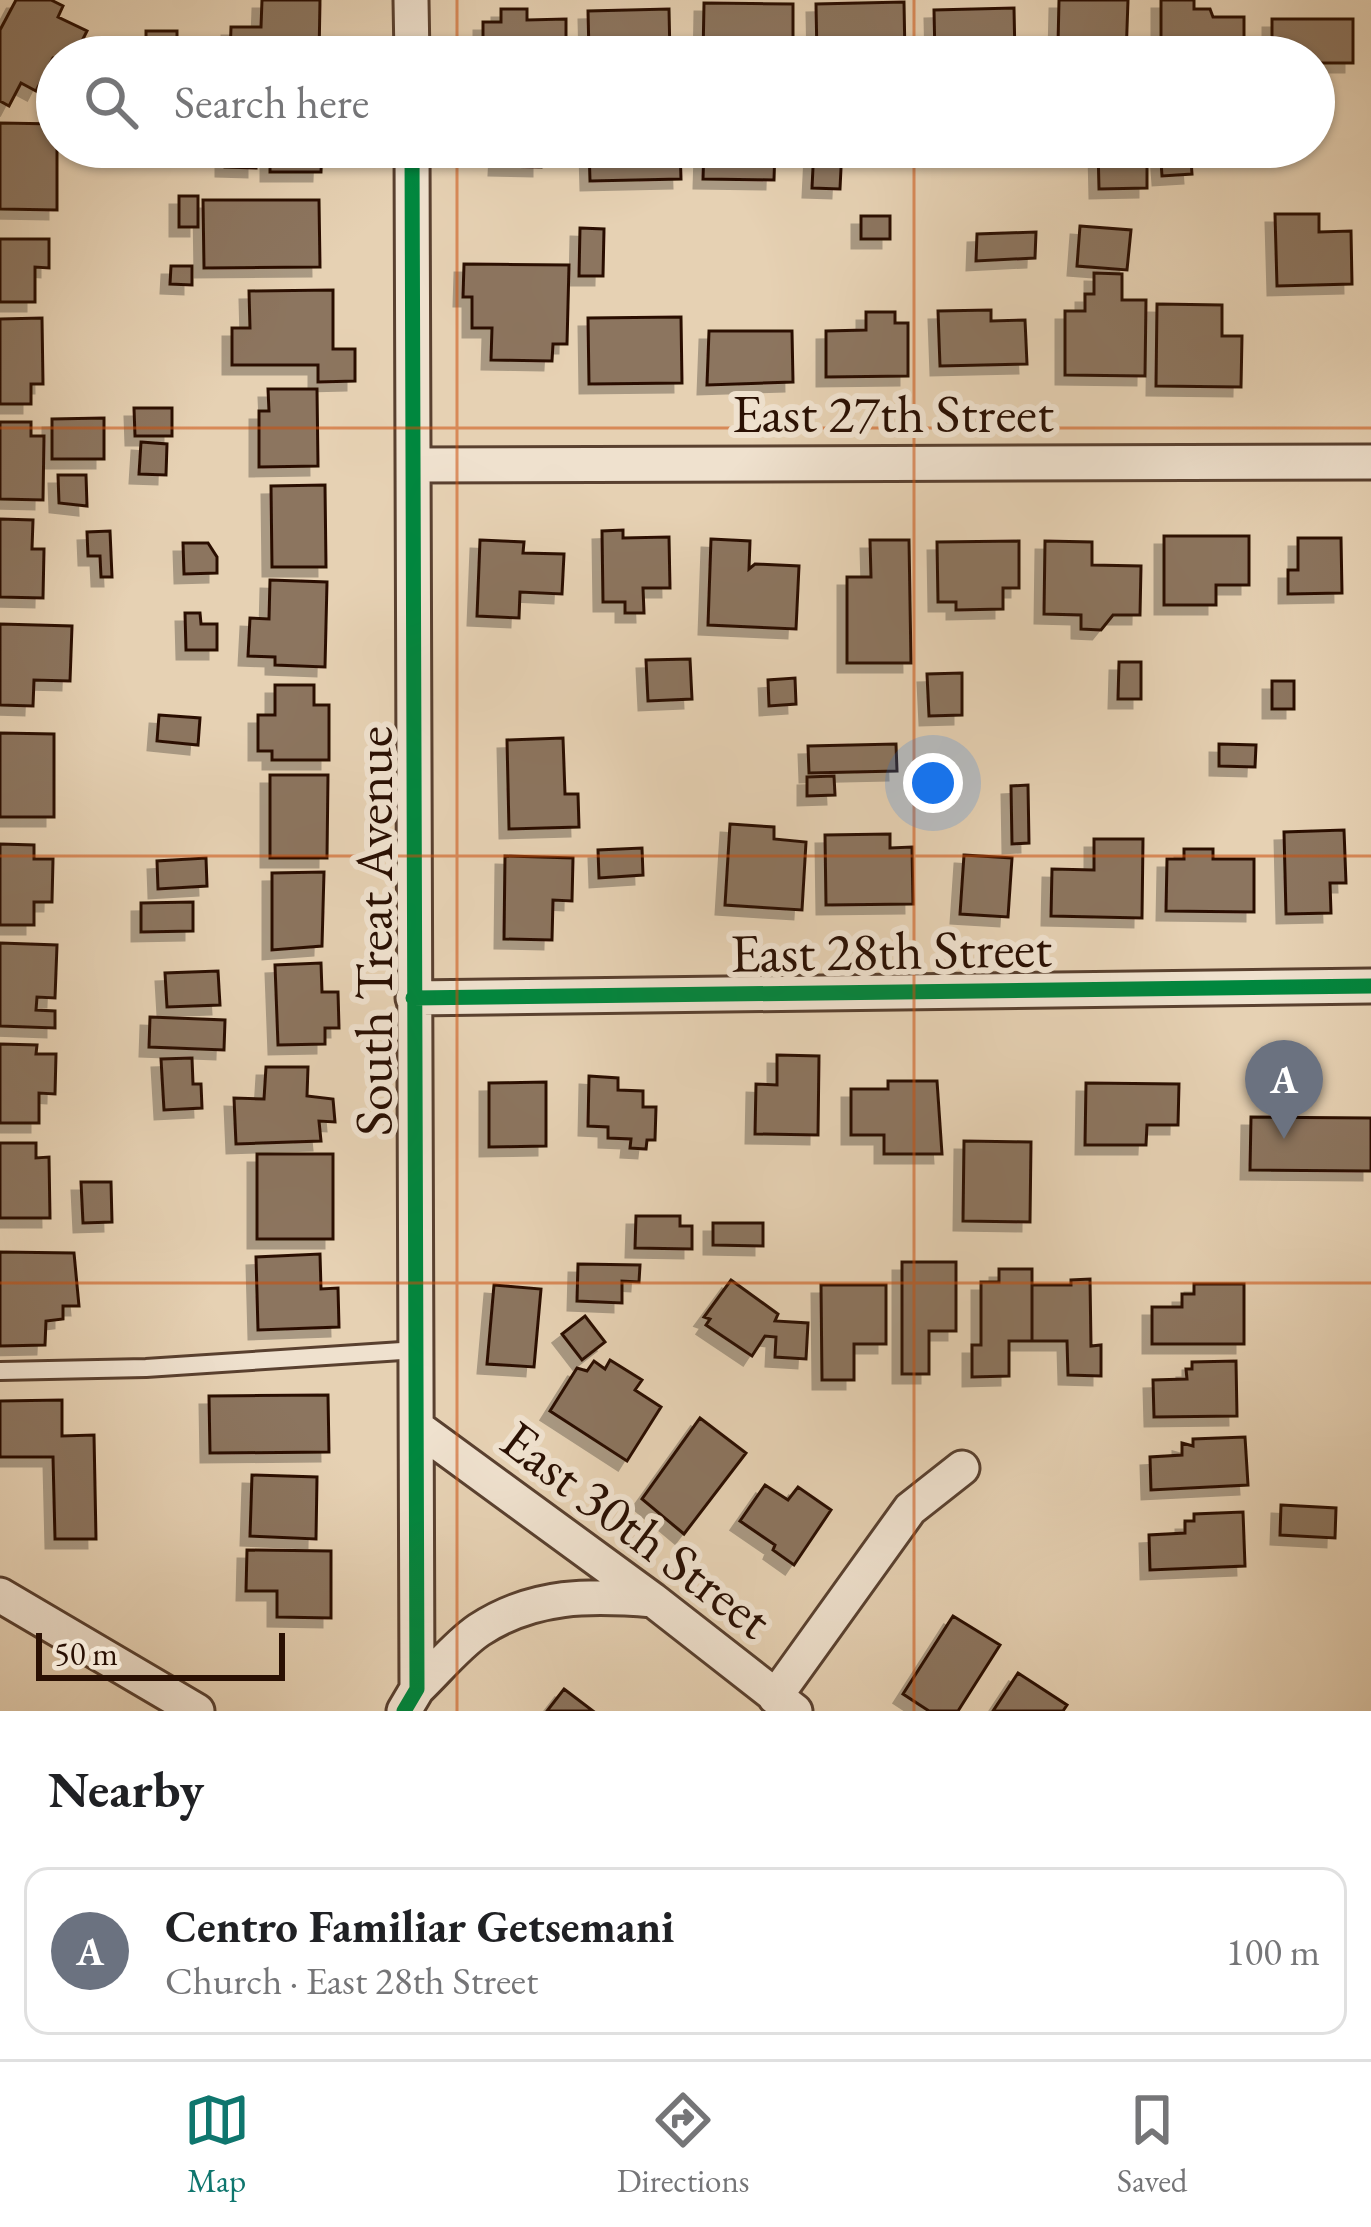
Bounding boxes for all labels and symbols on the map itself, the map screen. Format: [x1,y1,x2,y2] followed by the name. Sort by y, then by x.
[732,378,1054,448] street label: East 27th Street
[338,726,408,1136] street label: South Treat Avenue
[903,753,963,813] your location
[729,912,1053,988] street label: East 28th Street
[1245,1040,1323,1139] pin: A
[487,1404,787,1654] street label: East 30th Street
[36,1627,285,1680] scale bar

